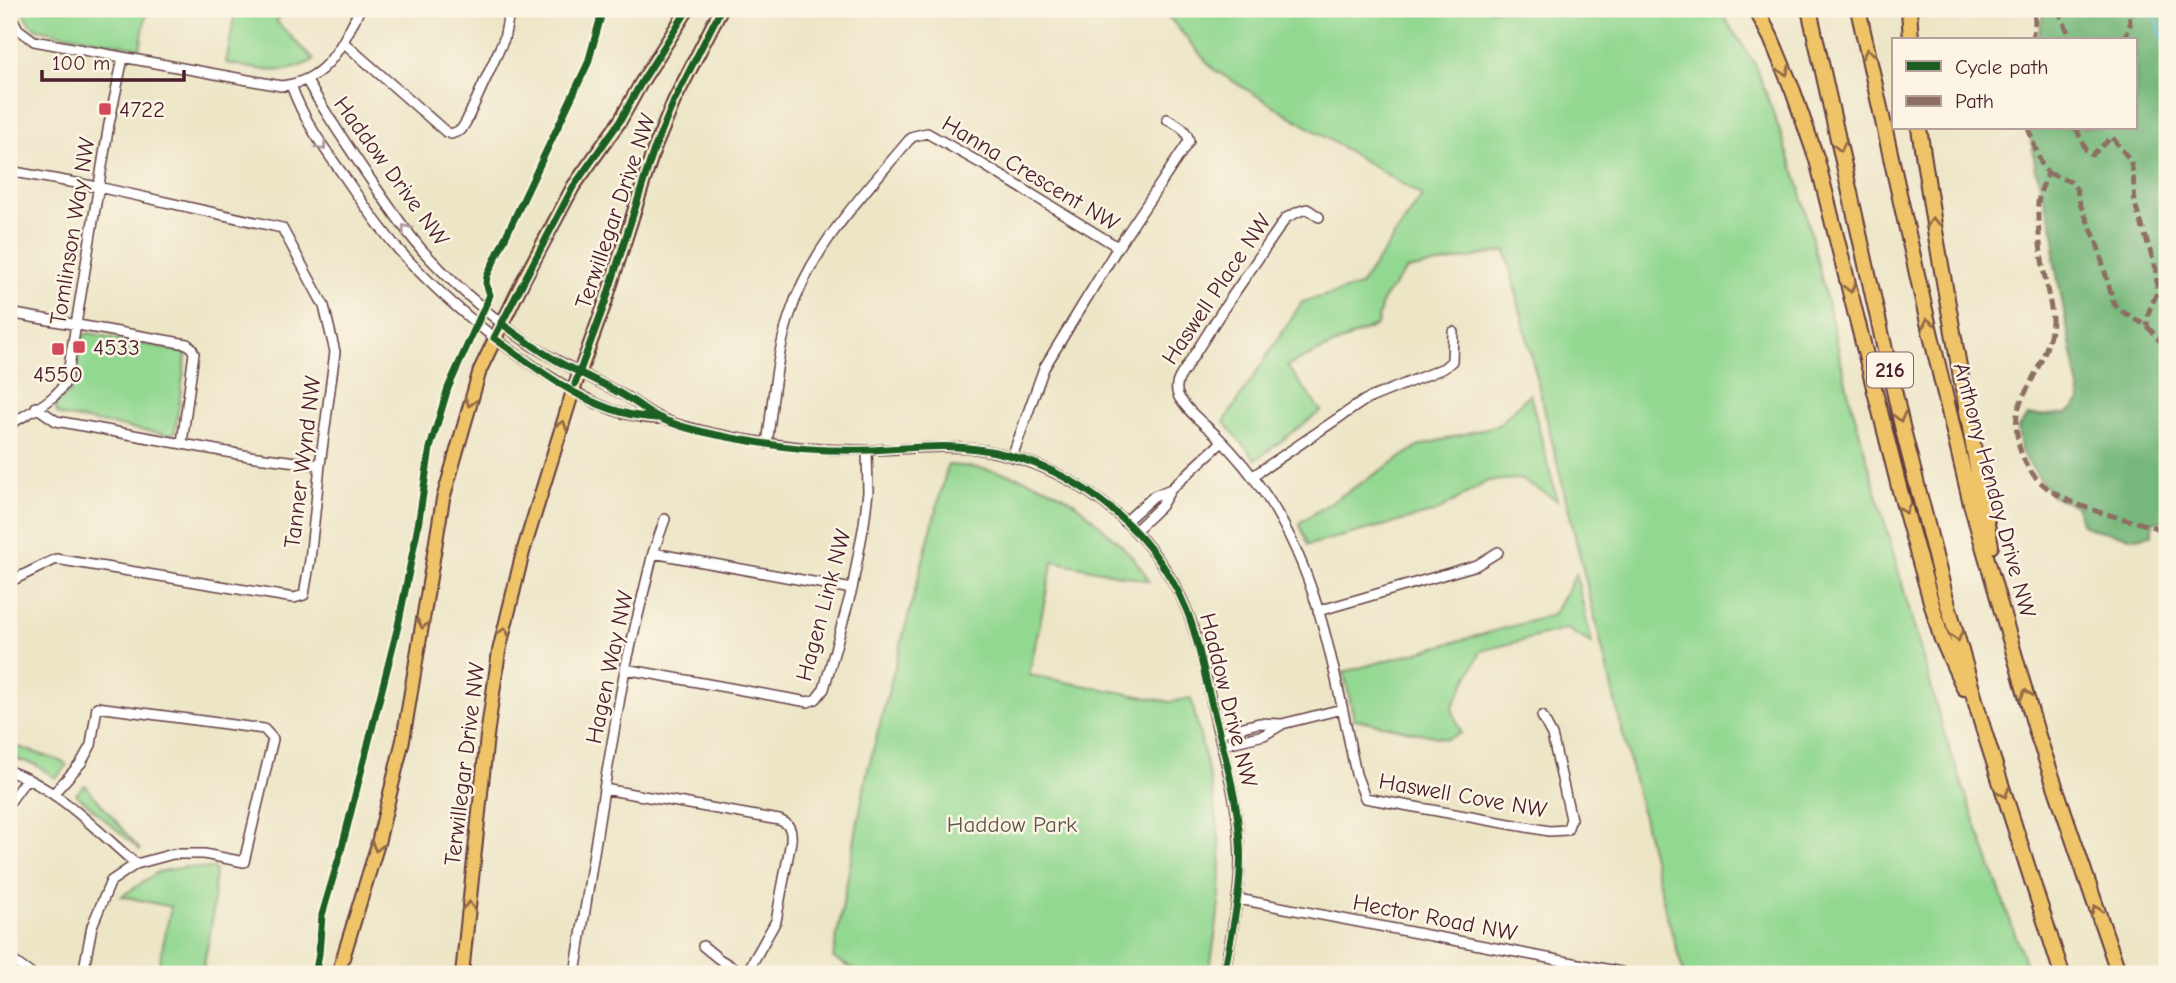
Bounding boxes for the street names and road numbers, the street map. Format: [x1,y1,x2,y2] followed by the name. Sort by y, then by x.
[328,91,455,251] street label: Haddow Drive NW
[569,110,662,312] street label: Terwillegar Drive NW
[937,110,1124,237] street label: Hanna Crescent NW
[44,135,101,327] street label: Tomlinson Way NW
[1156,209,1277,370] street label: Haswell Place NW
[1867,352,1913,388] road number: 216
[1947,360,2042,621] street label: Anthony Henday Drive NW
[279,374,326,550] street label: Tanner Wynd NW
[790,526,857,684] street label: Hagen Link NW
[580,588,639,746] street label: Hagen Way NW
[1194,610,1263,790] street label: Haddow Drive NW
[439,661,490,867] street label: Terwillegar Drive NW
[1377,767,1549,824] street label: Haswell Cove NW
[1351,888,1519,947] street label: Hector Road NW

